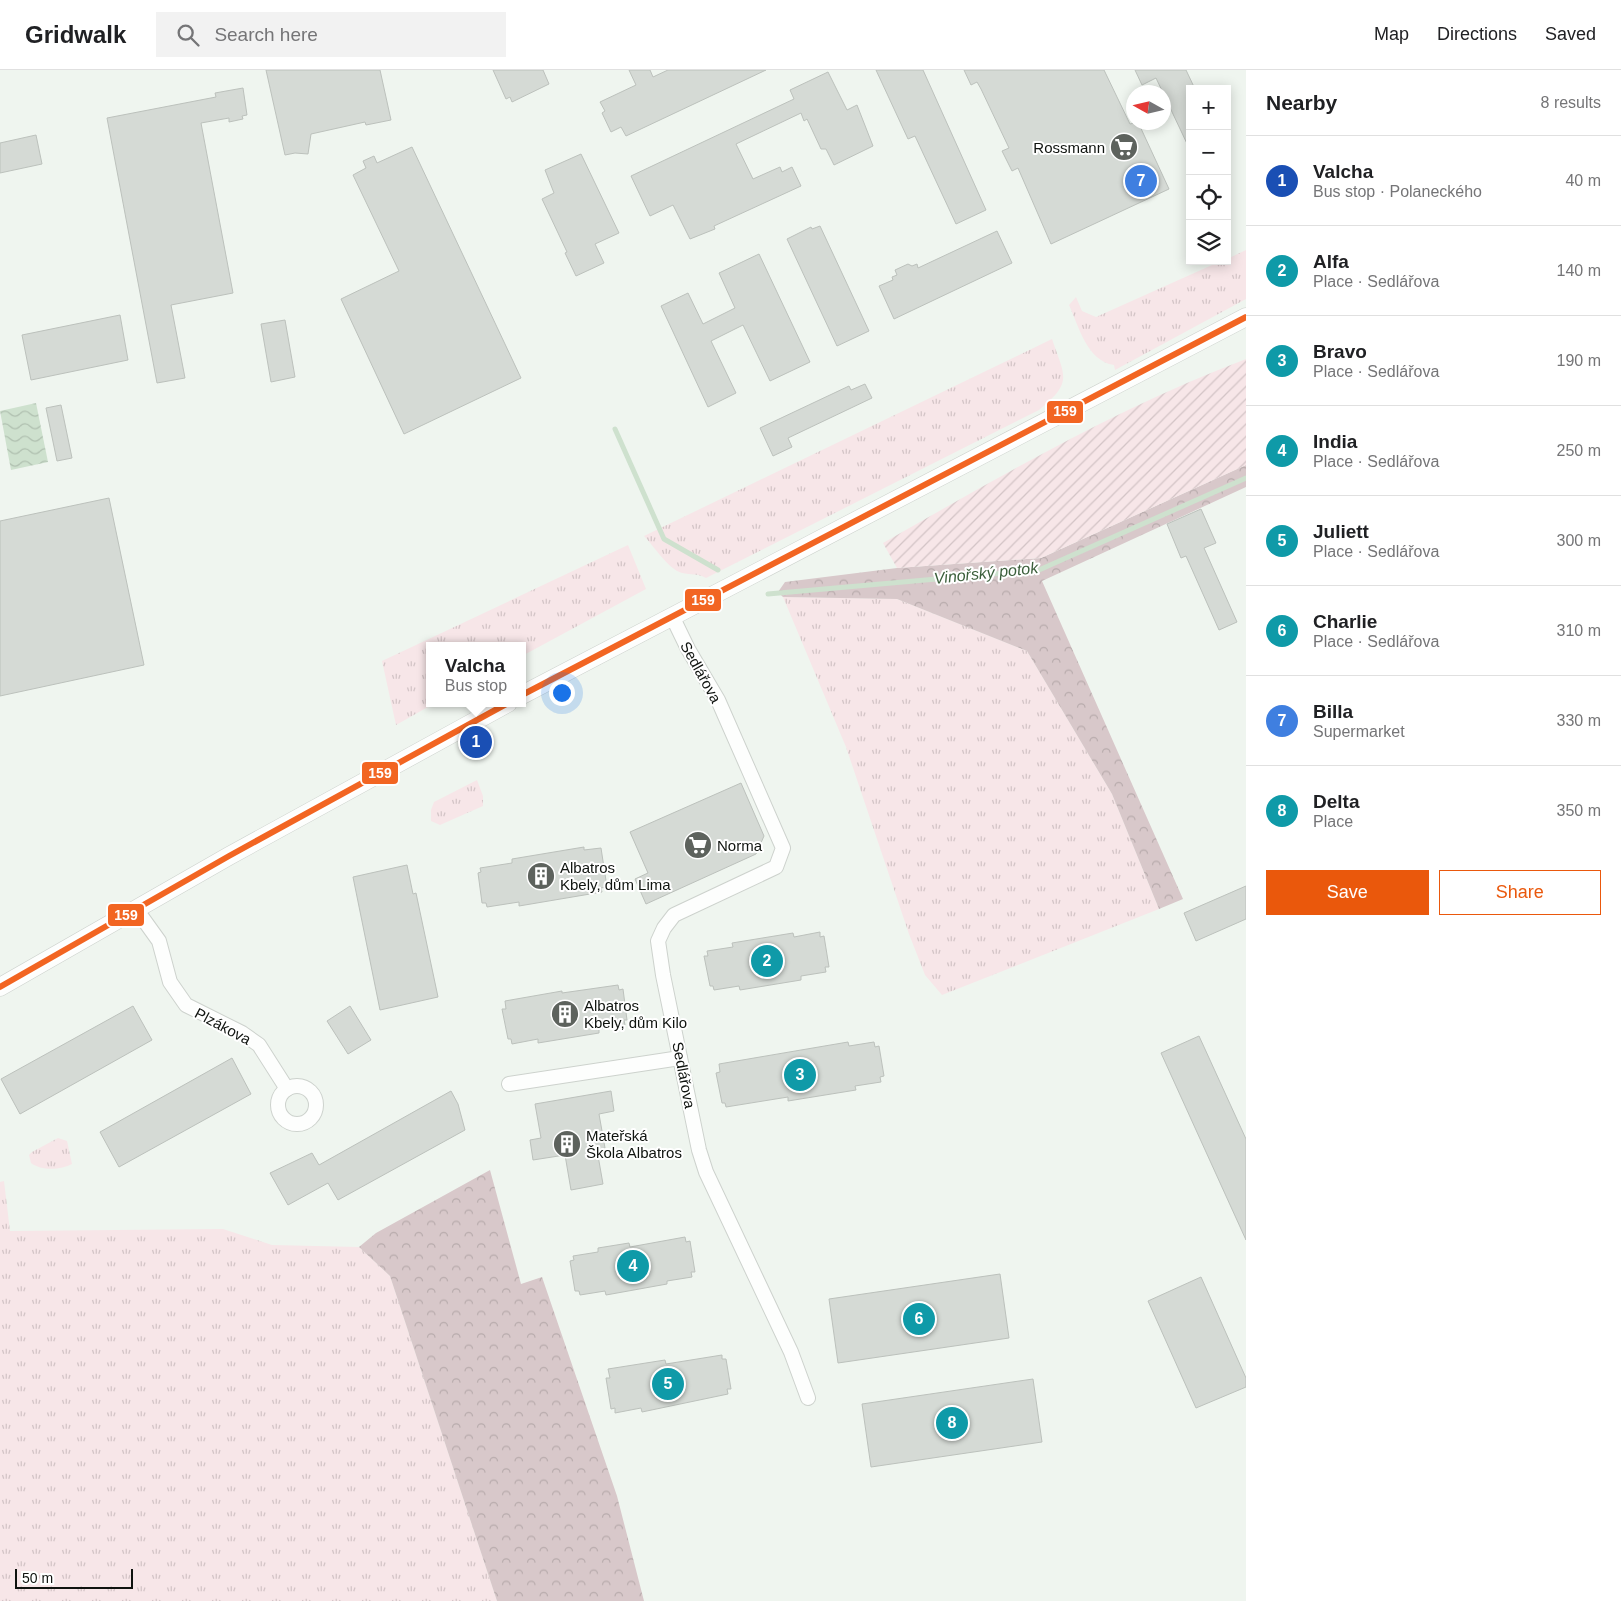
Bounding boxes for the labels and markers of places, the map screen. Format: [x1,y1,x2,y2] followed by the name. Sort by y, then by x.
[1109,132,1139,162] supermarket icon: Rossmann
[1033,139,1105,156] place label: Rossmann
[1125,162,1157,200] pin: 7
[460,723,492,761] pin: 1
[683,830,713,860] supermarket icon: Norma
[717,837,763,854] place label: Norma
[560,859,671,893] place label: Albatros Kbely, dům Lima
[526,861,556,891] building icon: Albatros Kbely, dům Lima
[751,942,783,980] pin: 2
[584,997,687,1031] place label: Albatros Kbely, dům Kilo
[550,999,580,1029] building icon: Albatros Kbely, dům Kilo
[784,1056,816,1094] pin: 3
[586,1127,682,1161] place label: Mateřská Škola Albatros
[552,1129,582,1159] building icon: Mateřská Škola Albatros
[617,1247,649,1285] pin: 4
[903,1300,935,1338] pin: 6
[652,1365,684,1403] pin: 5
[936,1404,968,1442] pin: 8

